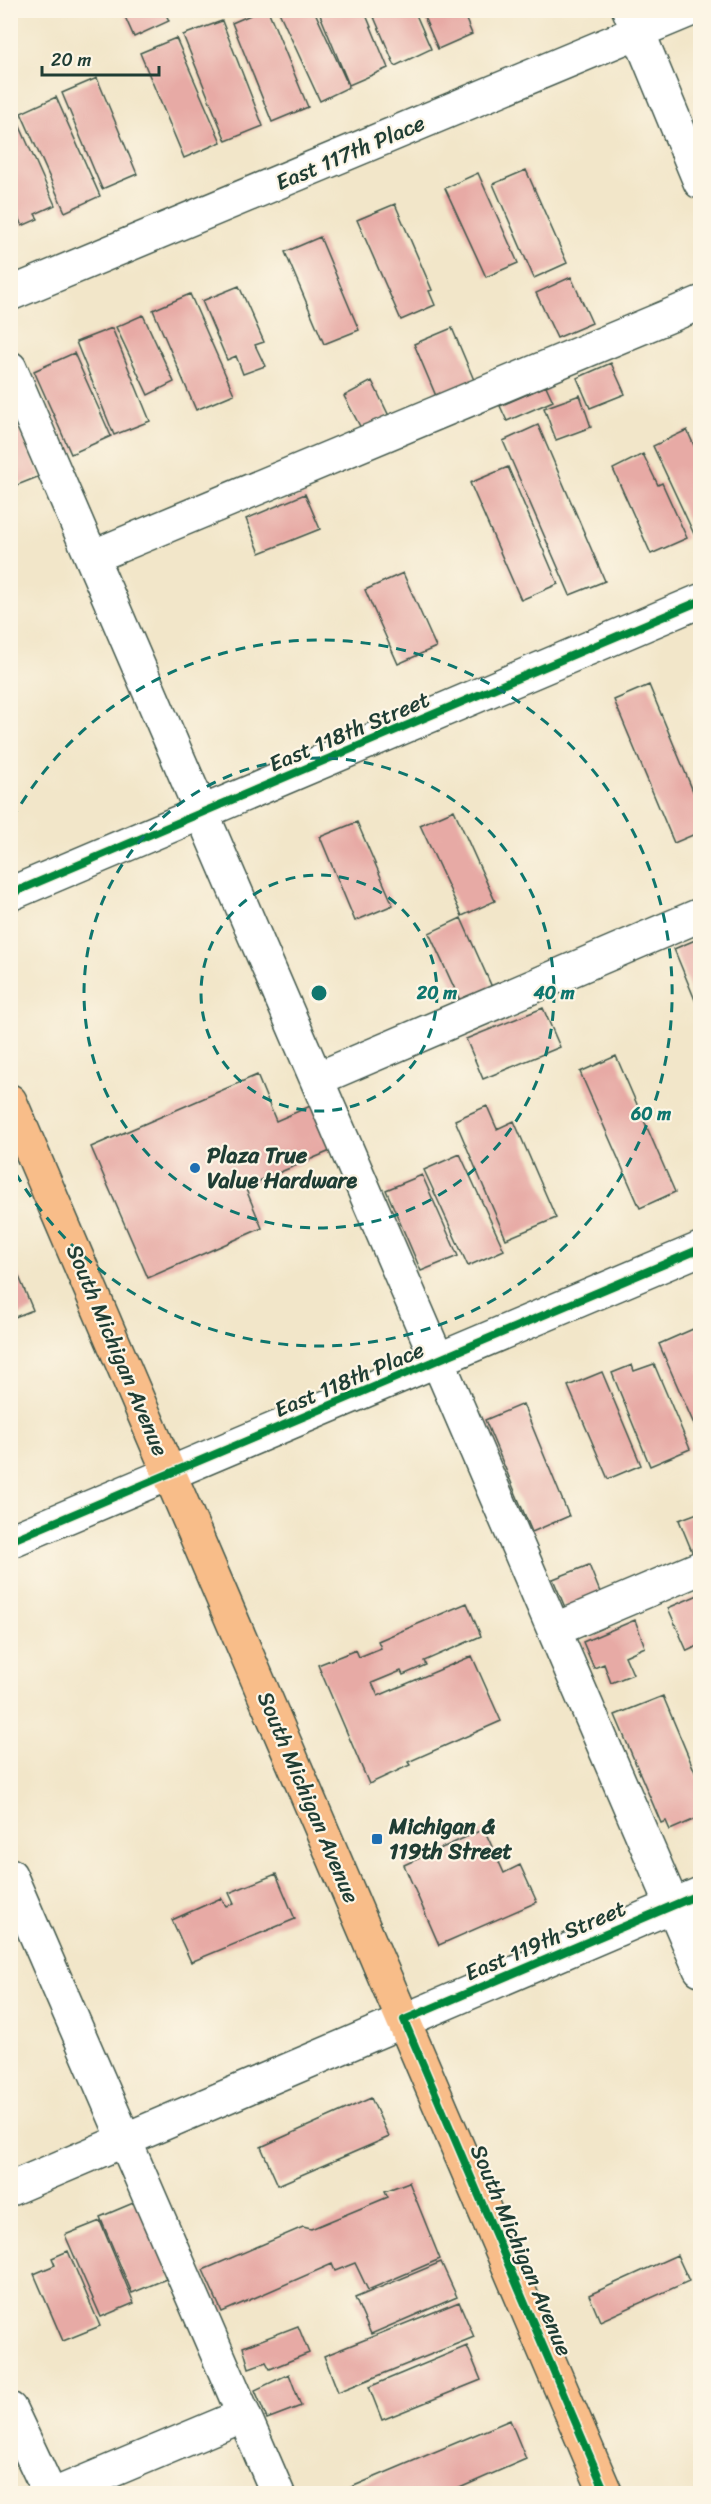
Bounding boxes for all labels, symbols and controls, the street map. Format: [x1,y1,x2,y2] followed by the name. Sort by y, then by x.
[42,39,159,77] scale bar
[51,44,91,76] text: 20 m
[269,103,431,202] street label: East 117th Place
[263,680,436,783] street label: East 118th Street
[416,977,457,1009] text: 20 m
[532,977,575,1009] text: 40 m
[309,983,329,1003] centre of rings
[630,1098,671,1130] text: 60 m
[207,1136,357,1200] place label: Plaza True Value Hardware
[188,1161,202,1175] marker: Plaza True Value Hardware
[55,1238,180,1462] street label: South Michigan Avenue
[268,1330,430,1429] street label: East 118th Place
[246,1685,371,1909] street label: South Michigan Avenue
[388,1807,513,1871] place label: Michigan & 119th Street
[370,1832,384,1846] marker: Michigan & 119th Street
[458,1889,632,1992] street label: East 119th Street
[459,2138,584,2362] street label: South Michigan Avenue

